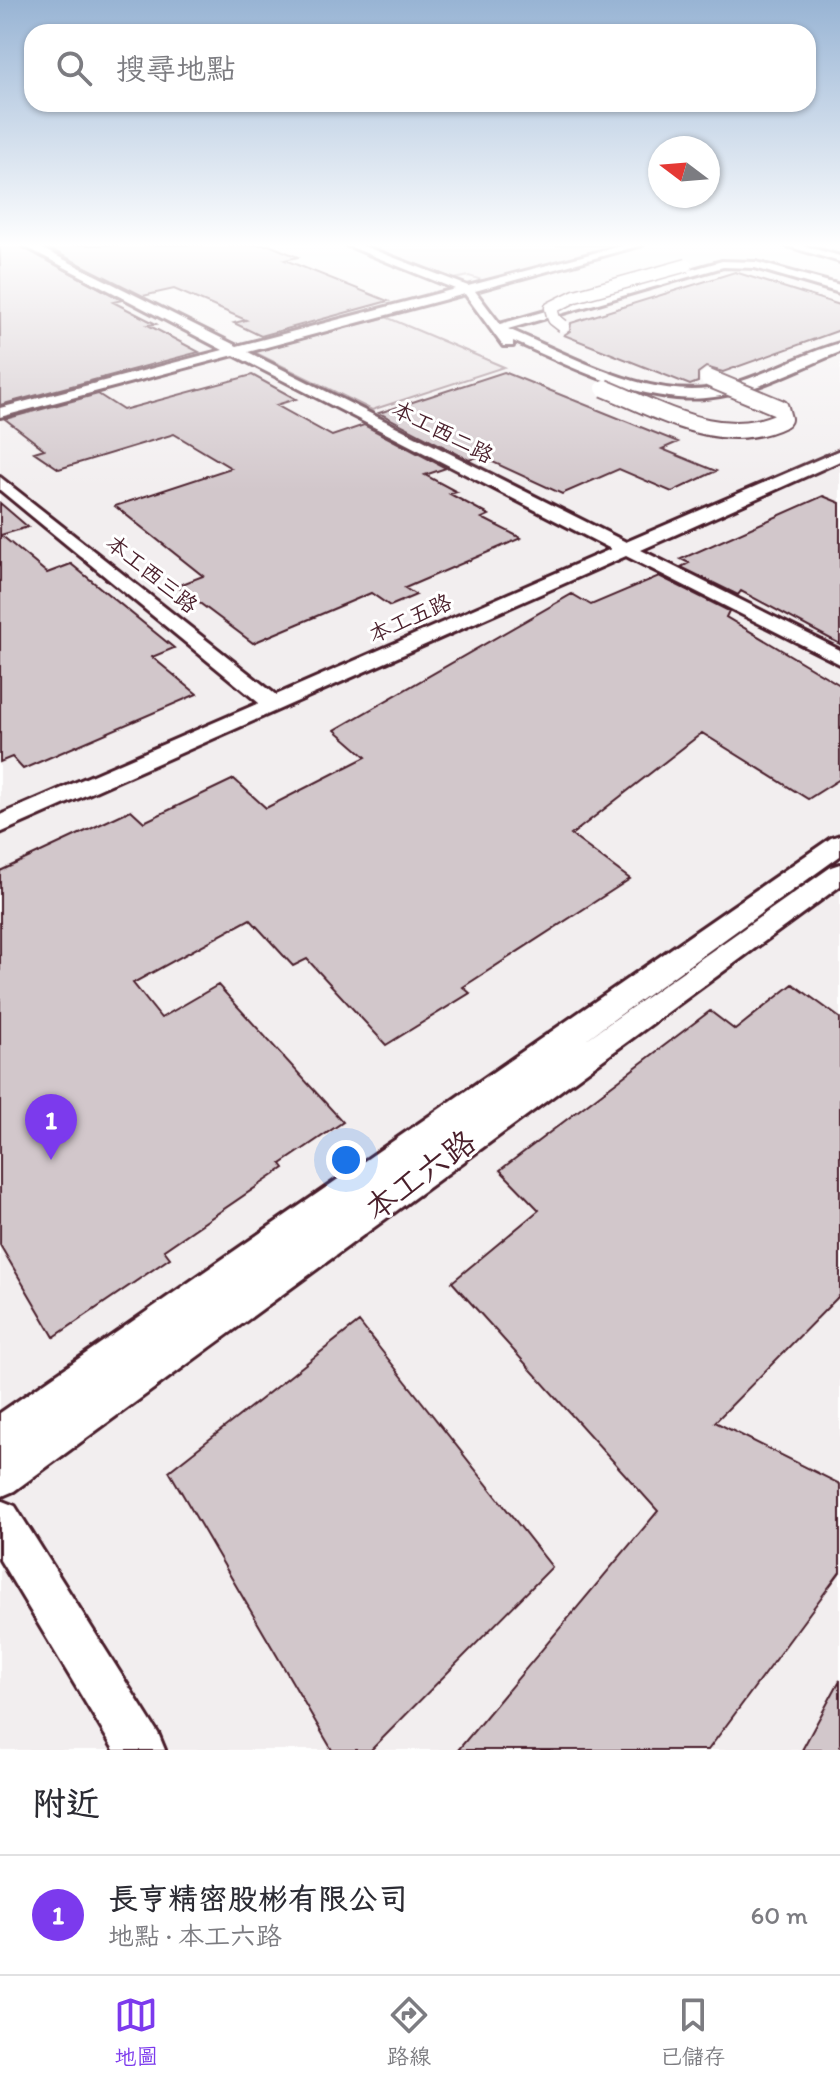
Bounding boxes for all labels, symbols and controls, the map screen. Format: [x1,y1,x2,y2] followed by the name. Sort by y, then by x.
[24,24,816,112] search box
[52,46,96,90] icon: search
[116,50,236,87] text: 搜尋地點
[648,136,720,208] north arrow
[388,395,498,469] street label: 本工西二路
[101,529,203,619] street label: 本工西三路
[364,588,456,648] street label: 本工五路
[25,1094,77,1160] pin: 1
[357,1122,483,1228] street label: 本工六路
[326,1140,366,1180] your location
[32,1783,100,1824] text: 附近
[108,1880,408,1917] text: 長亨精密股彬有限公司
[52,1899,64,1931] text: 1
[751,1899,808,1931] text: 60 m
[108,1920,282,1952] text: 地點 · 本工六路
[114,1993,158,2070] tab: 地圖
[387,1993,431,2070] tab: 路線
[660,1993,726,2070] tab: 已儲存

